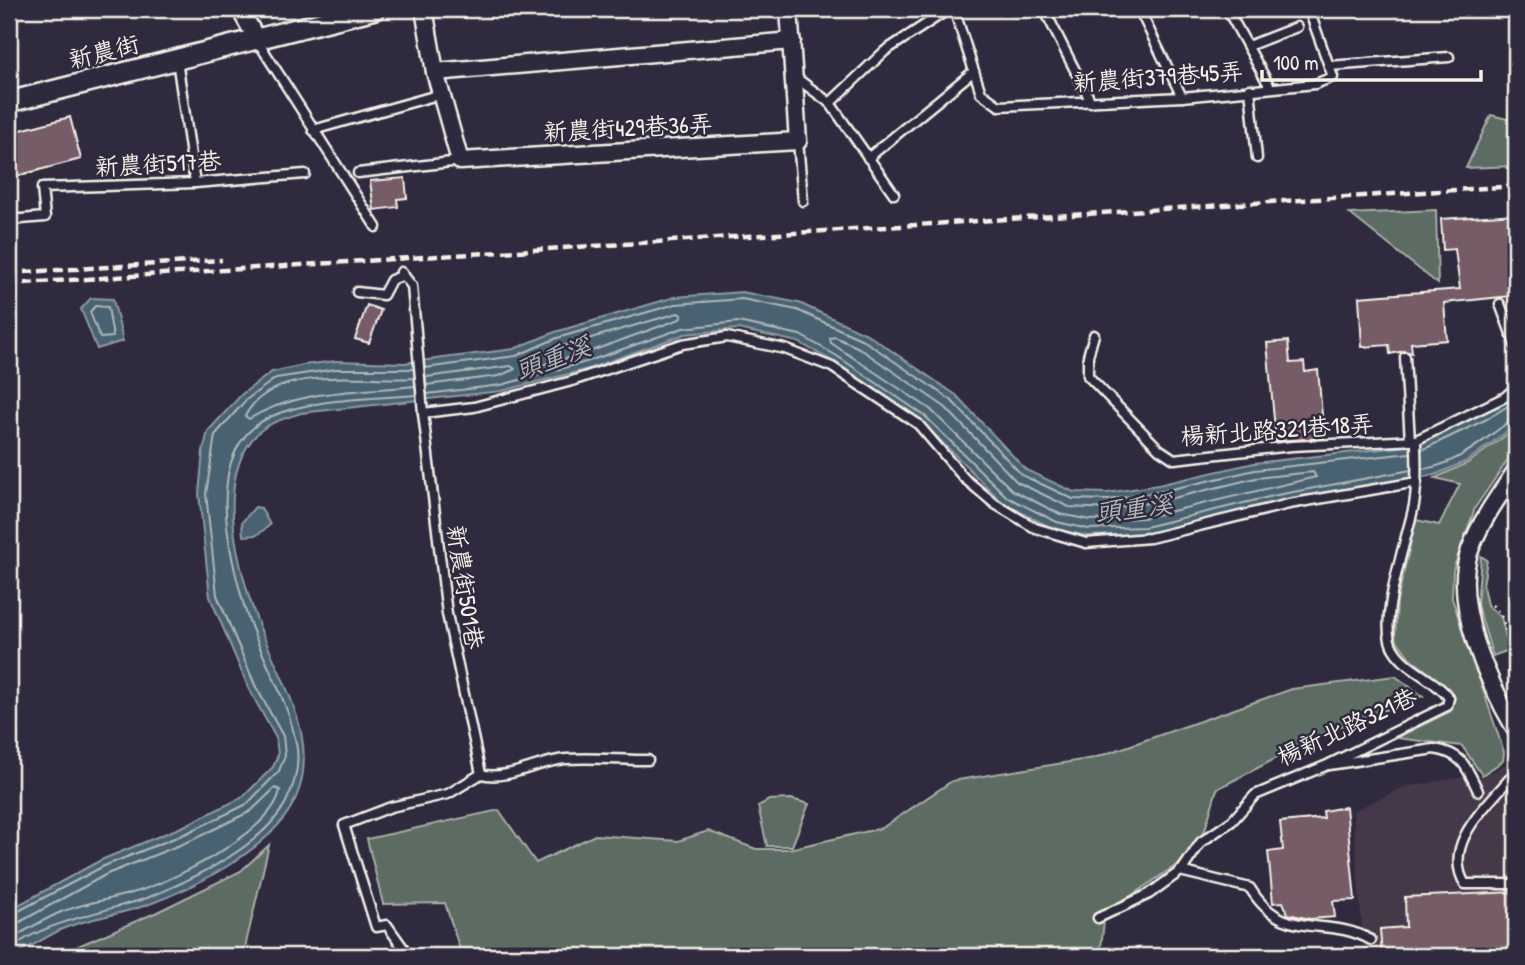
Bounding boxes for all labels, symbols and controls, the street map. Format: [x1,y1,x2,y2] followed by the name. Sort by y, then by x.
[65,27,143,75] street label: 新農街
[1262,38,1481,82] scale bar
[1273,48,1319,77] text: 100 m
[1072,54,1244,98] street label: 新農街379巷45弄
[543,107,713,147] street label: 新農街429巷36弄
[94,144,222,182] street label: 新農街517巷
[510,327,597,387] water label: 頭重溪
[1179,406,1375,452] street label: 楊新北路321巷18弄
[1093,485,1177,530] water label: 頭重溪
[440,522,492,651] street label: 新農街501巷
[1272,680,1422,772] street label: 楊新北路321巷

